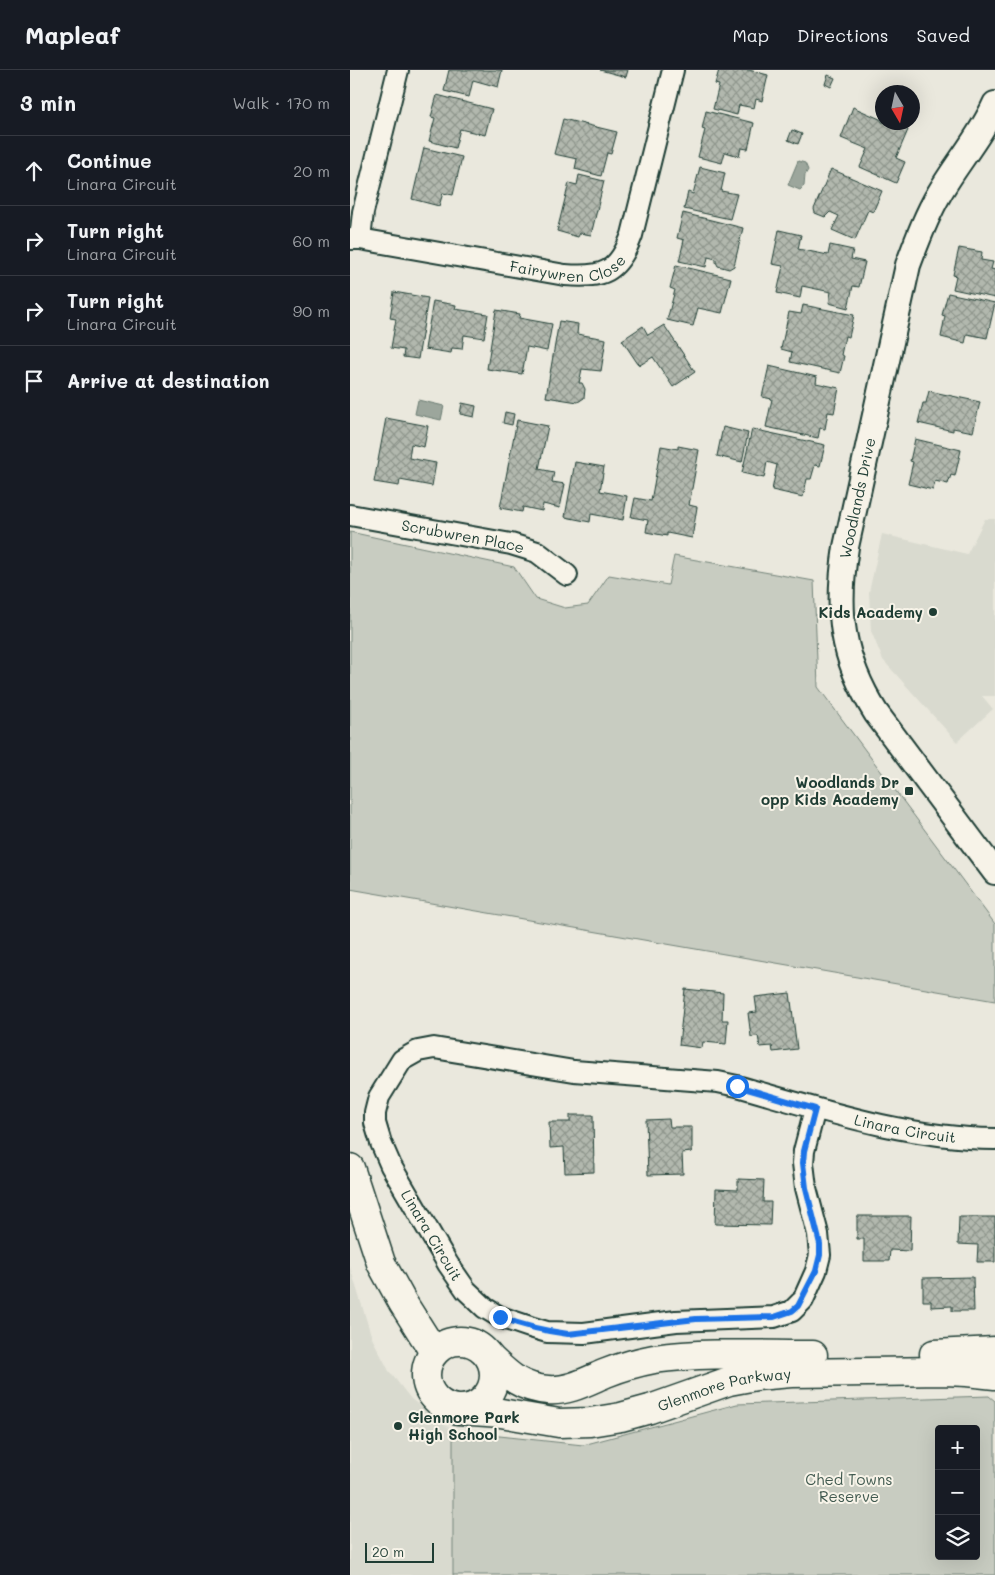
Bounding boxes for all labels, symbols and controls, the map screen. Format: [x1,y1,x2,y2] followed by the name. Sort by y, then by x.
[25,19,120,50] text: Mapleaf
[732,23,769,47] text: Map
[797,23,889,47] text: Directions
[917,23,970,47] text: Saved
[875,85,920,130] north arrow
[20,89,76,116] text: 3 min
[232,92,330,113] text: Walk · 170 m
[67,148,152,173] text: Continue
[20,157,48,185] icon: ahead
[293,160,330,181] text: 20 m
[67,173,177,194] text: Linara Circuit
[67,218,164,243] text: Turn right
[20,227,48,255] icon: right
[293,230,330,251] text: 60 m
[67,243,177,264] text: Linara Circuit
[508,250,630,286] street label: Fairywren Close
[67,288,164,313] text: Turn right
[20,297,48,325] icon: right
[293,300,330,321] text: 90 m
[67,313,177,334] text: Linara Circuit
[20,367,48,395] icon: arrive
[67,368,270,393] text: Arrive at destination
[834,436,880,560] street label: Woodlands Drive
[400,514,527,558] street label: Scrubwren Place
[818,602,923,622] place label: Kids Academy
[927,606,939,618] marker: Kids Academy
[761,772,899,809] place label: Woodlands Dr opp Kids Academy
[903,785,915,797] marker: Woodlands Dr opp Kids Academy
[726,1075,749,1098] route start
[852,1109,957,1147] street label: Linara Circuit
[397,1186,467,1284] street label: Linara Circuit
[489,1306,512,1329] route end
[655,1363,792,1416] street label: Glenmore Parkway
[408,1407,520,1444] place label: Glenmore Park High School
[392,1420,404,1432] marker: Glenmore Park High School
[935,1425,980,1560] map controls
[935,1425,980,1470] button: +
[805,1469,893,1506] park label: Ched Towns Reserve
[935,1470,980,1515] button: −
[935,1515,980,1560] button: layers
[365,1540,434,1563] scale bar
[372,1542,404,1561] text: 20 m

